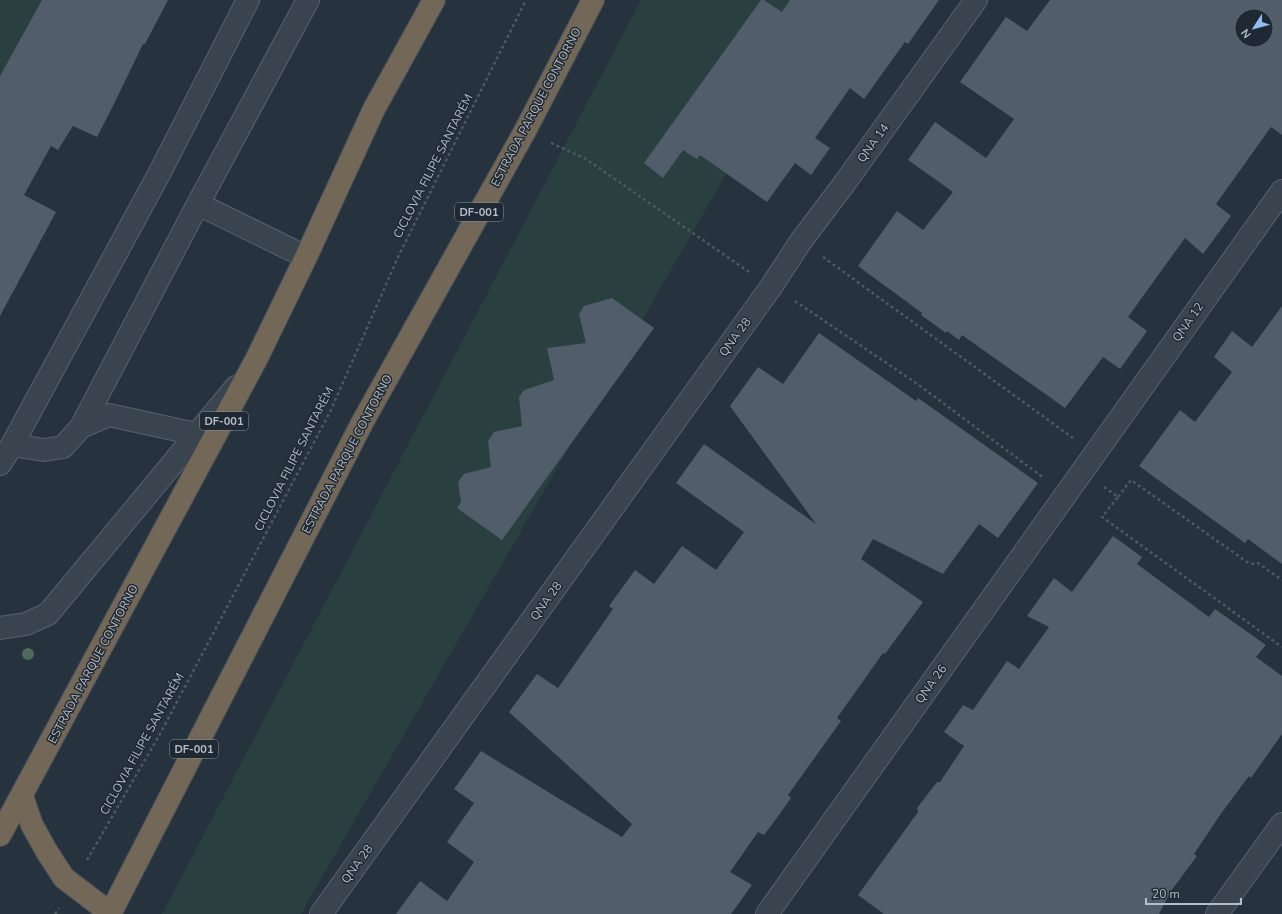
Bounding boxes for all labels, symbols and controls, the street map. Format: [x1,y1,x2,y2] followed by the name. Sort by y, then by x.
[1234,8,1274,48] north arrow
[487,25,585,189] street label: ESTRADA PARQUE CONTORNO
[1238,26,1255,41] text: N
[390,91,476,241] street label: CICLOVIA FILIPE SANTARÉM
[854,120,892,166] street label: QNA 14
[455,203,503,221] road number: DF-001
[1169,299,1207,345] street label: QNA 12
[716,314,754,360] street label: QNA 28
[298,372,396,536] street label: ESTRADA PARQUE CONTORNO
[251,384,337,534] street label: CICLOVIA FILIPE SANTARÉM
[200,412,248,430] road number: DF-001
[527,578,565,624] street label: QNA 28
[44,582,142,746] street label: ESTRADA PARQUE CONTORNO
[912,661,950,707] street label: QNA 26
[96,670,188,818] street label: CICLOVIA FILIPE SANTARÉM
[170,740,218,758] road number: DF-001
[338,841,376,887] street label: QNA 28
[1146,880,1241,906] scale bar
[1152,886,1180,902] text: 20 m

